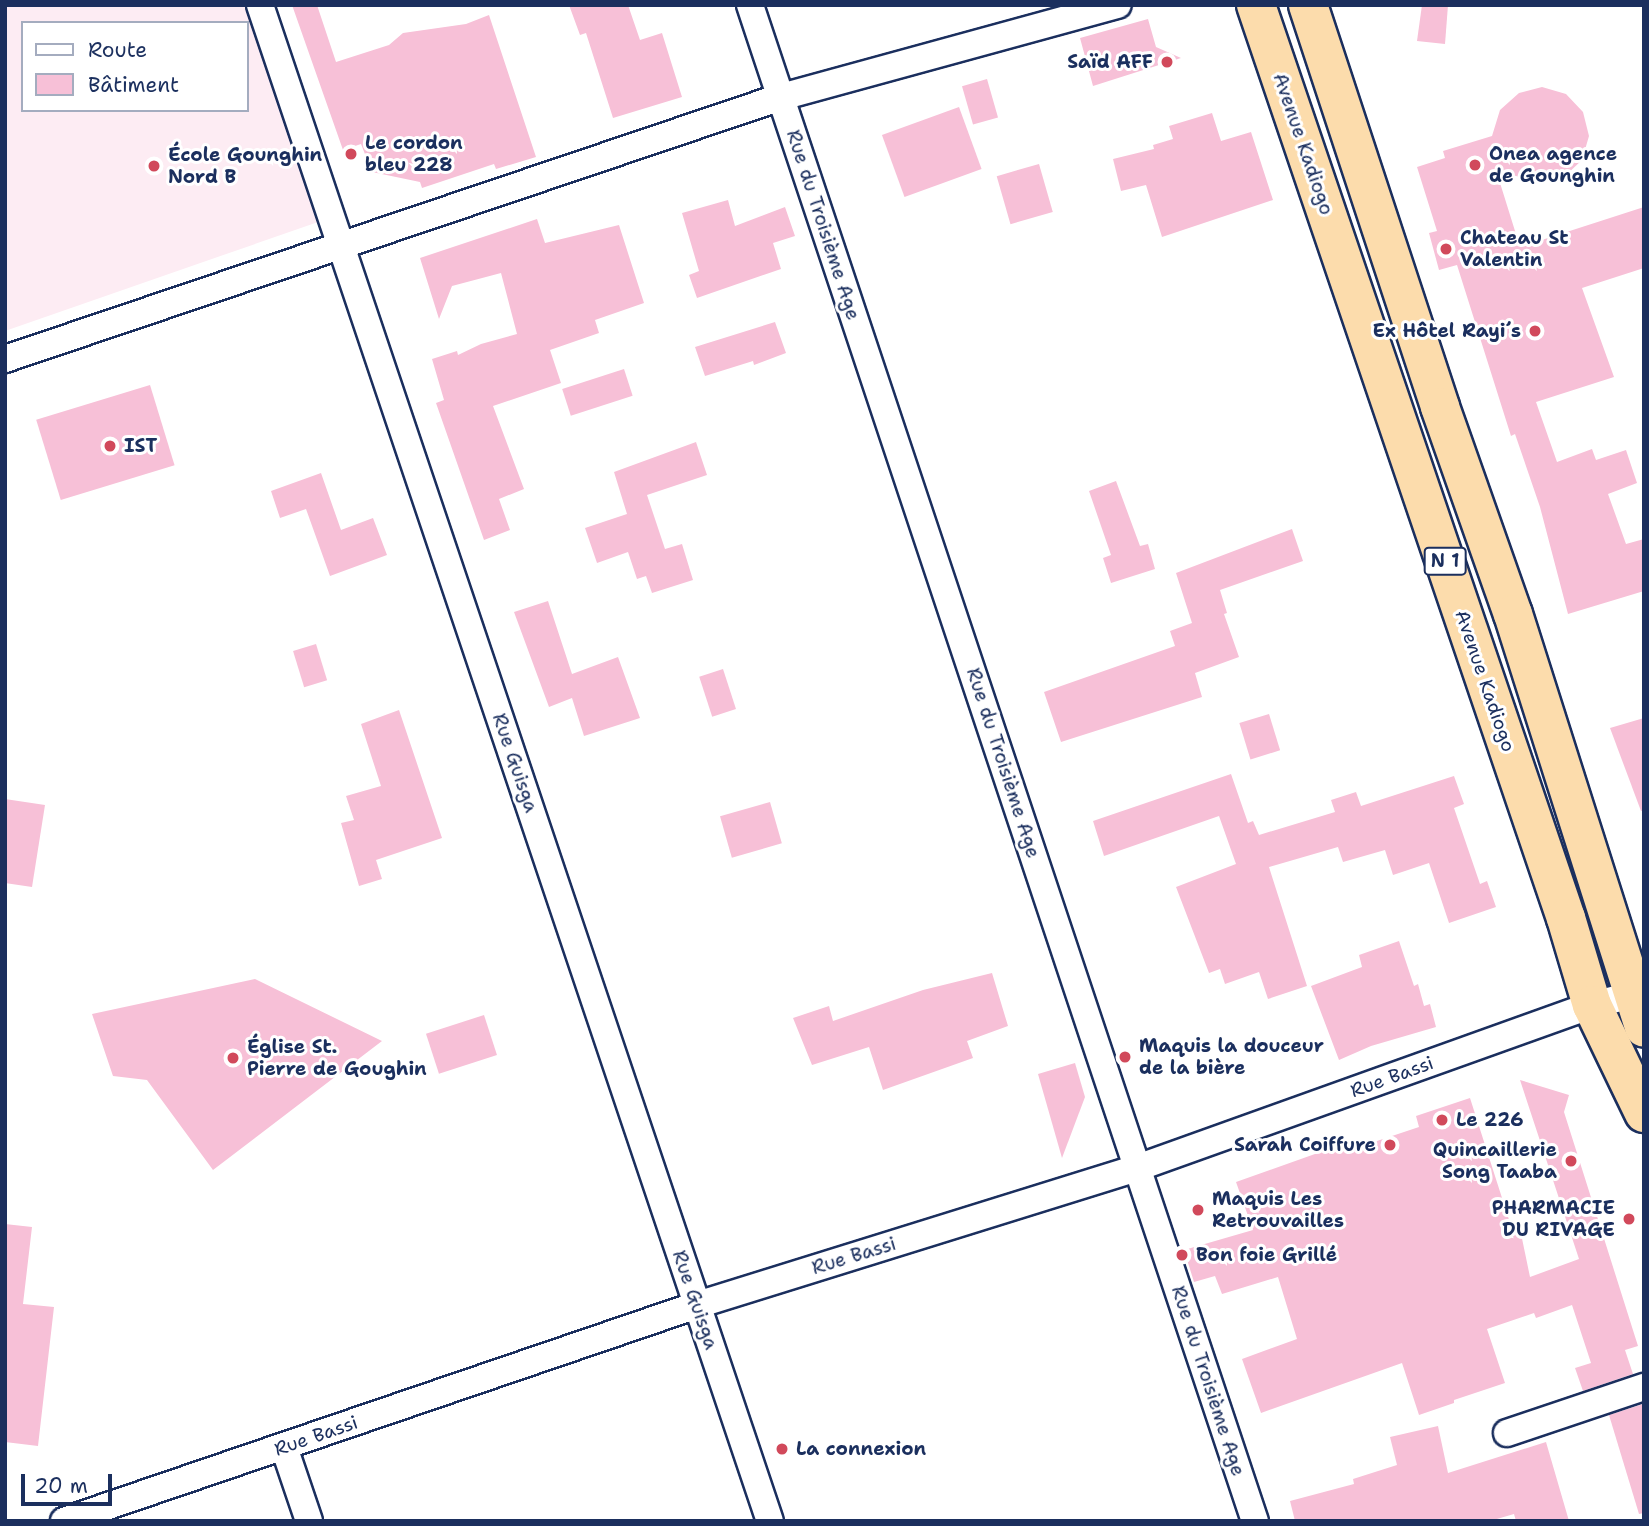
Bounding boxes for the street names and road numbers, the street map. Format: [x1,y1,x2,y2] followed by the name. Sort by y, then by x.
[1268,70,1338,218] street label: Avenue Kadiogo
[781,127,865,323] street label: Rue du Troisième Age
[1422,546,1468,576] road number: N 1
[1450,607,1520,755] street label: Avenue Kadiogo
[961,665,1045,861] street label: Rue du Troisième Age
[487,710,543,816] street label: Rue Guisga
[1347,1051,1437,1103] street label: Rue Bassi
[809,1232,899,1280] street label: Rue Bassi
[667,1247,723,1353] street label: Rue Guisga
[1166,1283,1250,1479] street label: Rue du Troisième Age
[271,1411,361,1461] street label: Rue Bassi

